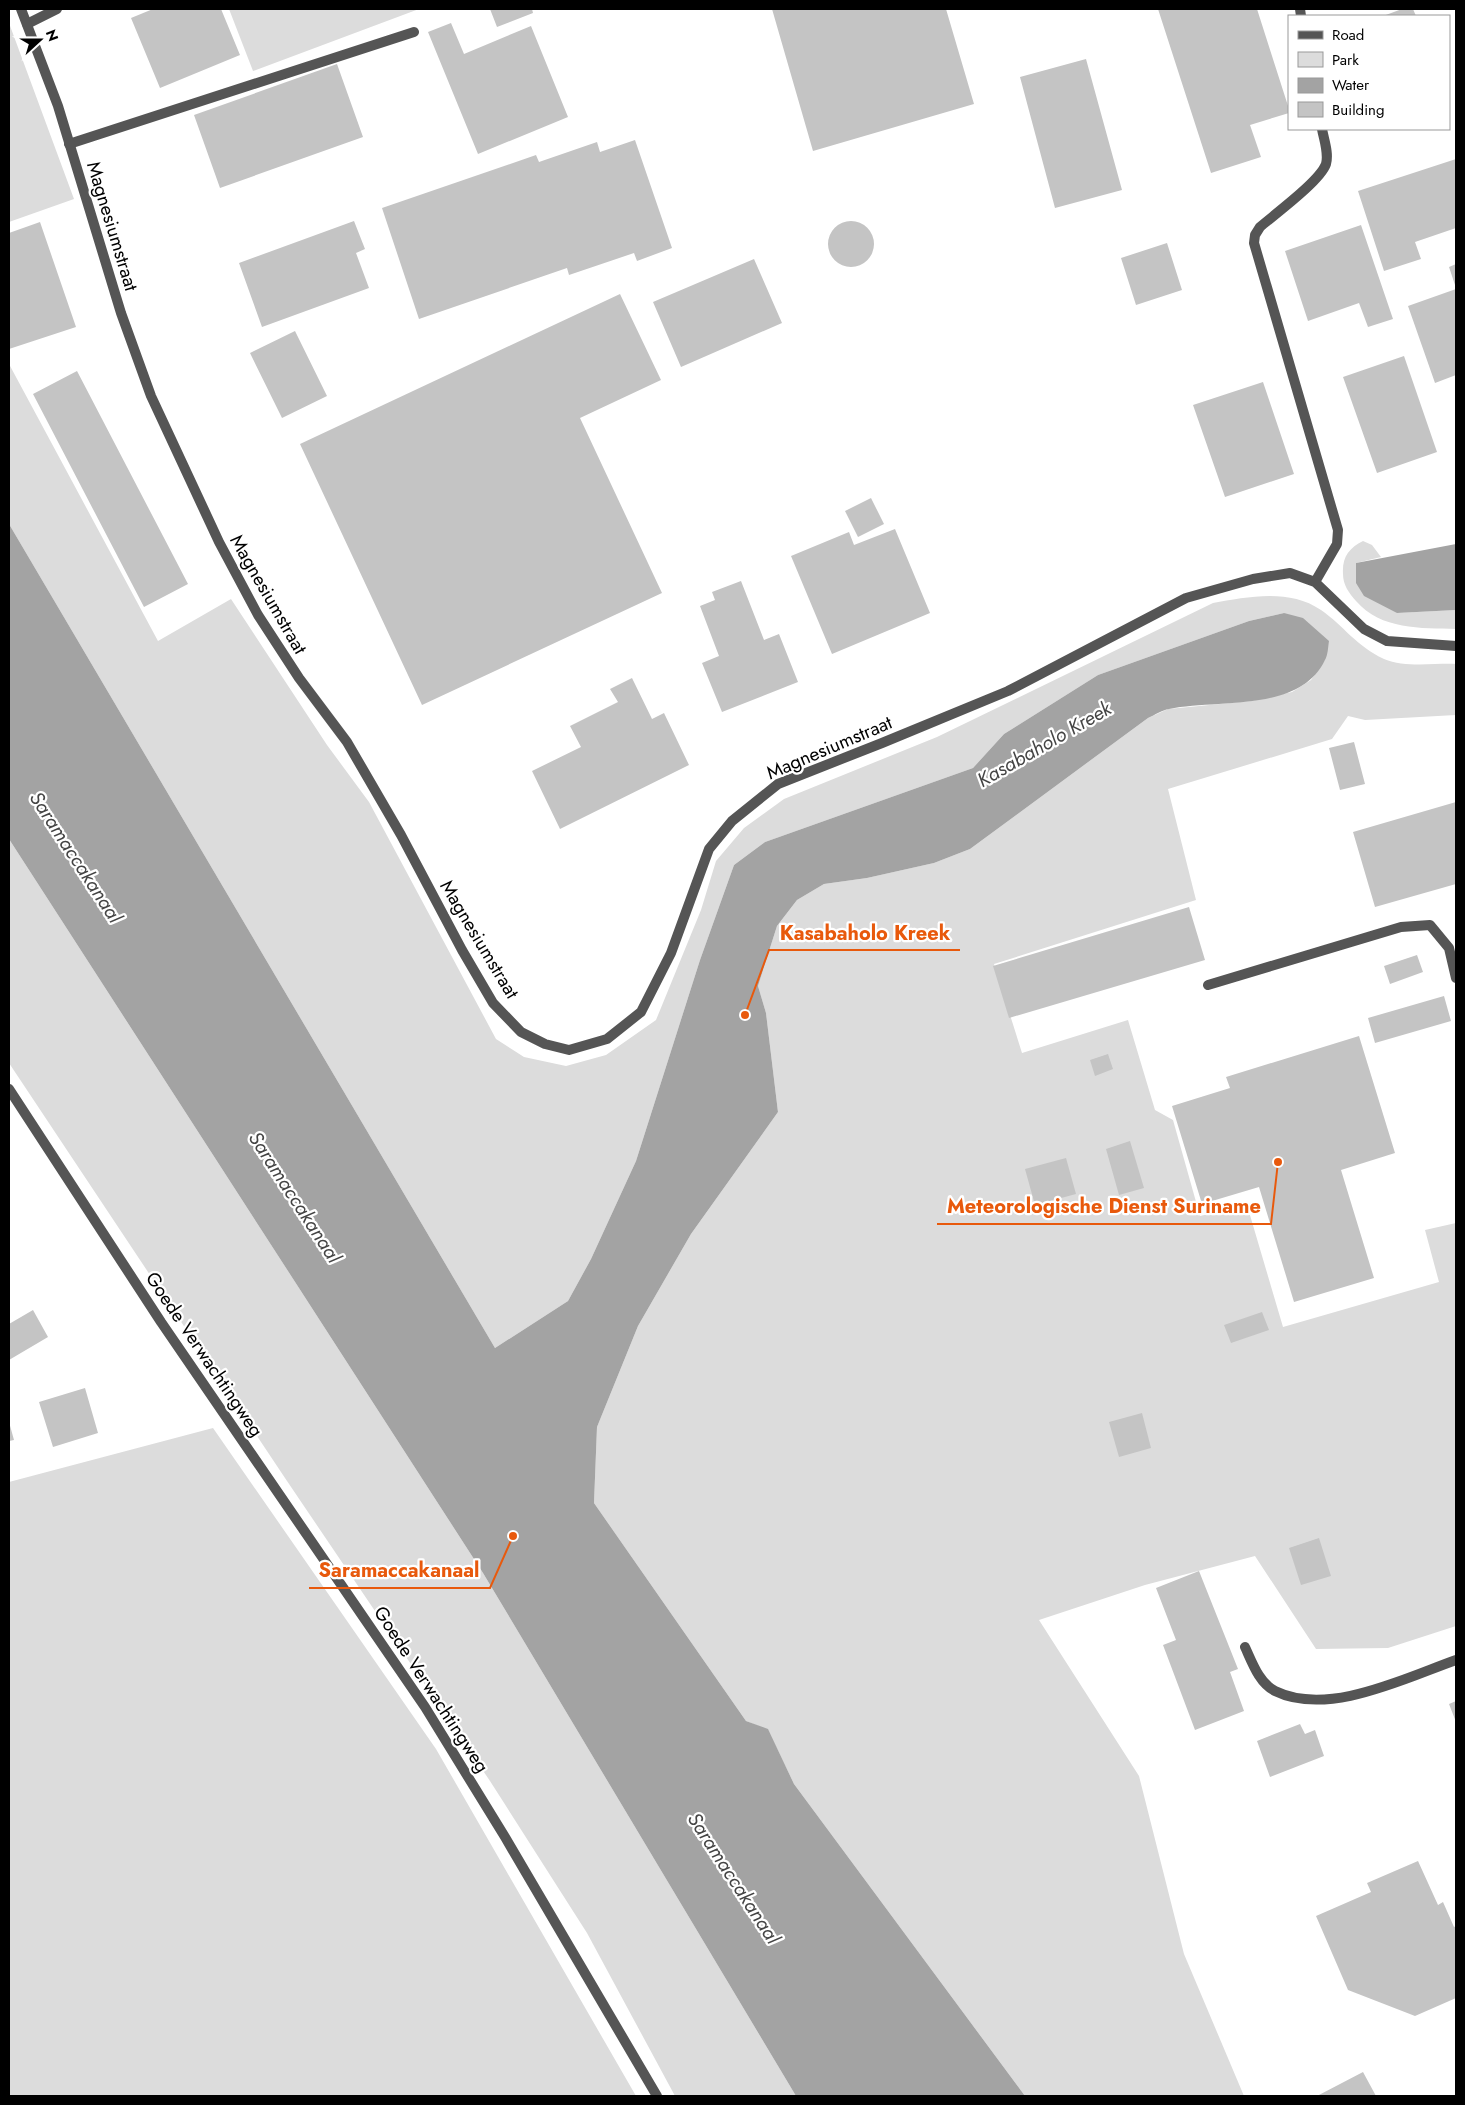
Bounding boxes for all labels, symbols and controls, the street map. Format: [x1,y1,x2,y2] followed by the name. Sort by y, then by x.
[15,15,65,65] north arrow
[1288,15,1450,130] legend
[1332,24,1364,46] text: Road
[41,27,63,44] text: N
[1332,49,1359,71] text: Park
[1332,74,1370,96] text: Water
[1332,99,1384,121] text: Building
[80,158,145,295] street label: Magnesiumstraat
[223,529,314,659] street label: Magnesiumstraat
[972,693,1118,795] water label: Kasabaholo Kreek
[762,709,897,786] street label: Magnesiumstraat
[22,786,130,930] water label: Saramaccakanaal
[433,875,526,1004] street label: Magnesiumstraat
[769,915,960,950] callout: Kasabaholo Kreek
[780,919,951,948] text: Kasabaholo Kreek
[241,1126,349,1270] water label: Saramaccakanaal
[937,1189,1271,1224] callout: Meteorologische Dienst Suriname
[947,1192,1261,1221] text: Meteorologische Dienst Suriname
[139,1266,270,1442] street label: Goede Verwachtingweg
[309,1553,490,1588] callout: Saramaccakanaal
[319,1556,479,1585] text: Saramaccakanaal
[367,1601,496,1778] street label: Goede Verwachtingweg
[680,1807,788,1951] water label: Saramaccakanaal

